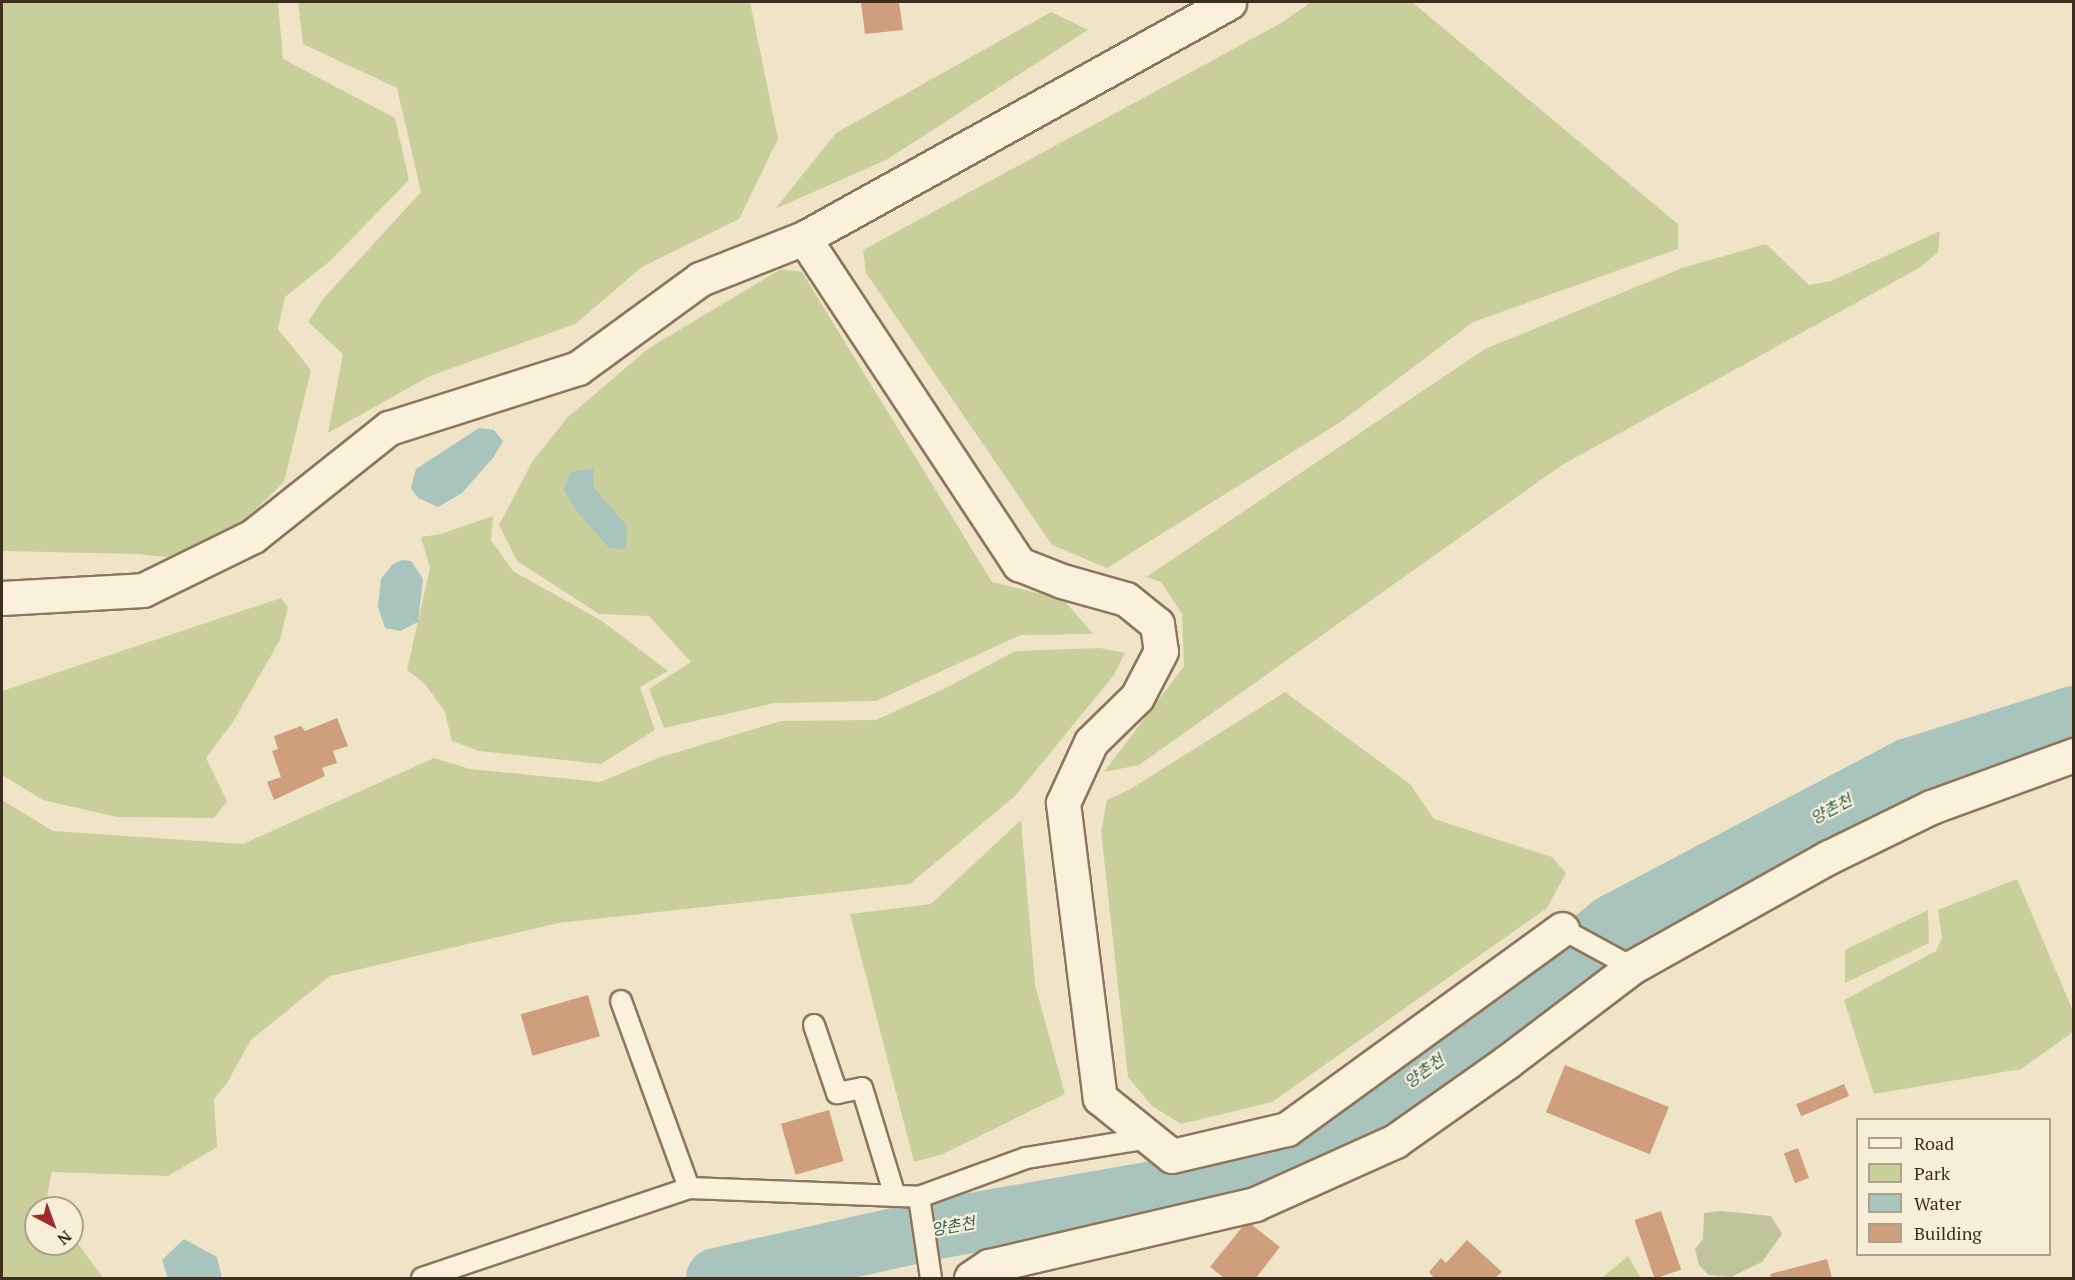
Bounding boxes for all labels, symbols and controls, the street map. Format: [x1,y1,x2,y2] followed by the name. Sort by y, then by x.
[1807,790,1855,828] water label: 양촌천
[1400,1050,1448,1092] water label: 양촌천
[1856,1118,2051,1256] legend
[1914,1131,1954,1155] text: Road
[1914,1161,1950,1185] text: Park
[1914,1191,1961,1215] text: Water
[24,1196,84,1256] north arrow
[930,1213,976,1239] water label: 양촌천
[1914,1221,1982,1245] text: Building
[53,1226,76,1250] text: N

